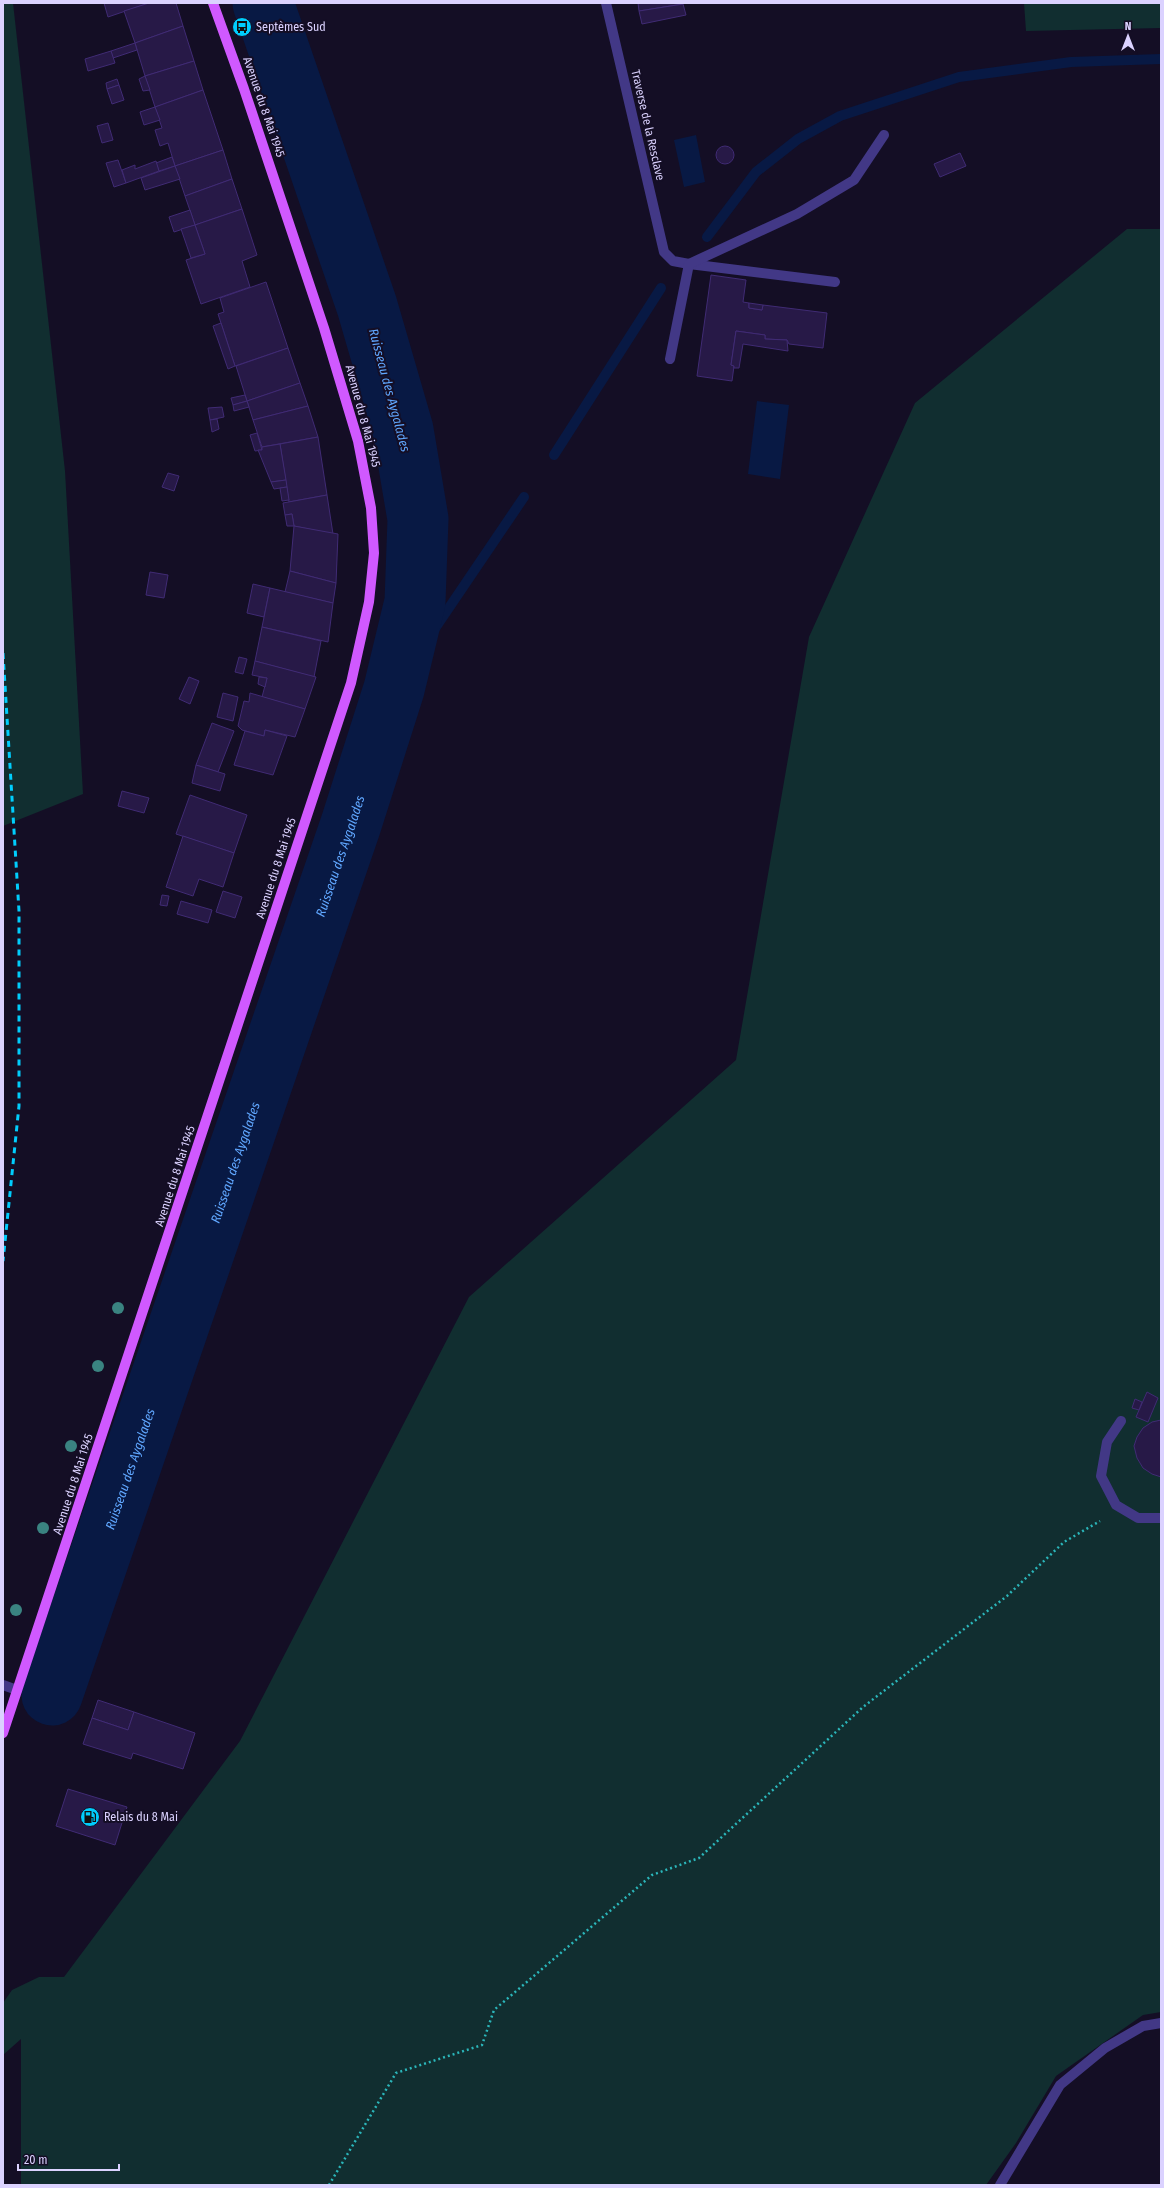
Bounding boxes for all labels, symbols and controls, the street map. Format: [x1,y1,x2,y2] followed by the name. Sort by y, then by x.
[231,16,253,38] bus stop icon: Septèmes Sud
[1108,16,1148,56] north arrow
[256,20,326,34] place label: Septèmes Sud
[1125,20,1131,33] text: N
[240,55,288,159] street label: Avenue du 8 Mai 1945
[628,68,668,182] street label: Traverse de la Resclave
[366,327,413,454] water label: Ruisseau des Aygalades
[343,363,383,469] street label: Avenue du 8 Mai 1945
[313,793,368,919] water label: Ruisseau des Aygalades
[253,815,299,920] street label: Avenue du 8 Mai 1945
[208,1100,263,1225] water label: Ruisseau des Aygalades
[152,1123,198,1228] street label: Avenue du 8 Mai 1945
[102,1406,158,1532] water label: Ruisseau des Aygalades
[50,1431,96,1536] street label: Avenue du 8 Mai 1945
[79,1806,101,1828] fuel station icon: Relais du 8 Mai
[104,1810,178,1824] place label: Relais du 8 Mai
[18,2146,119,2172] scale bar
[24,2153,48,2167] text: 20 m

